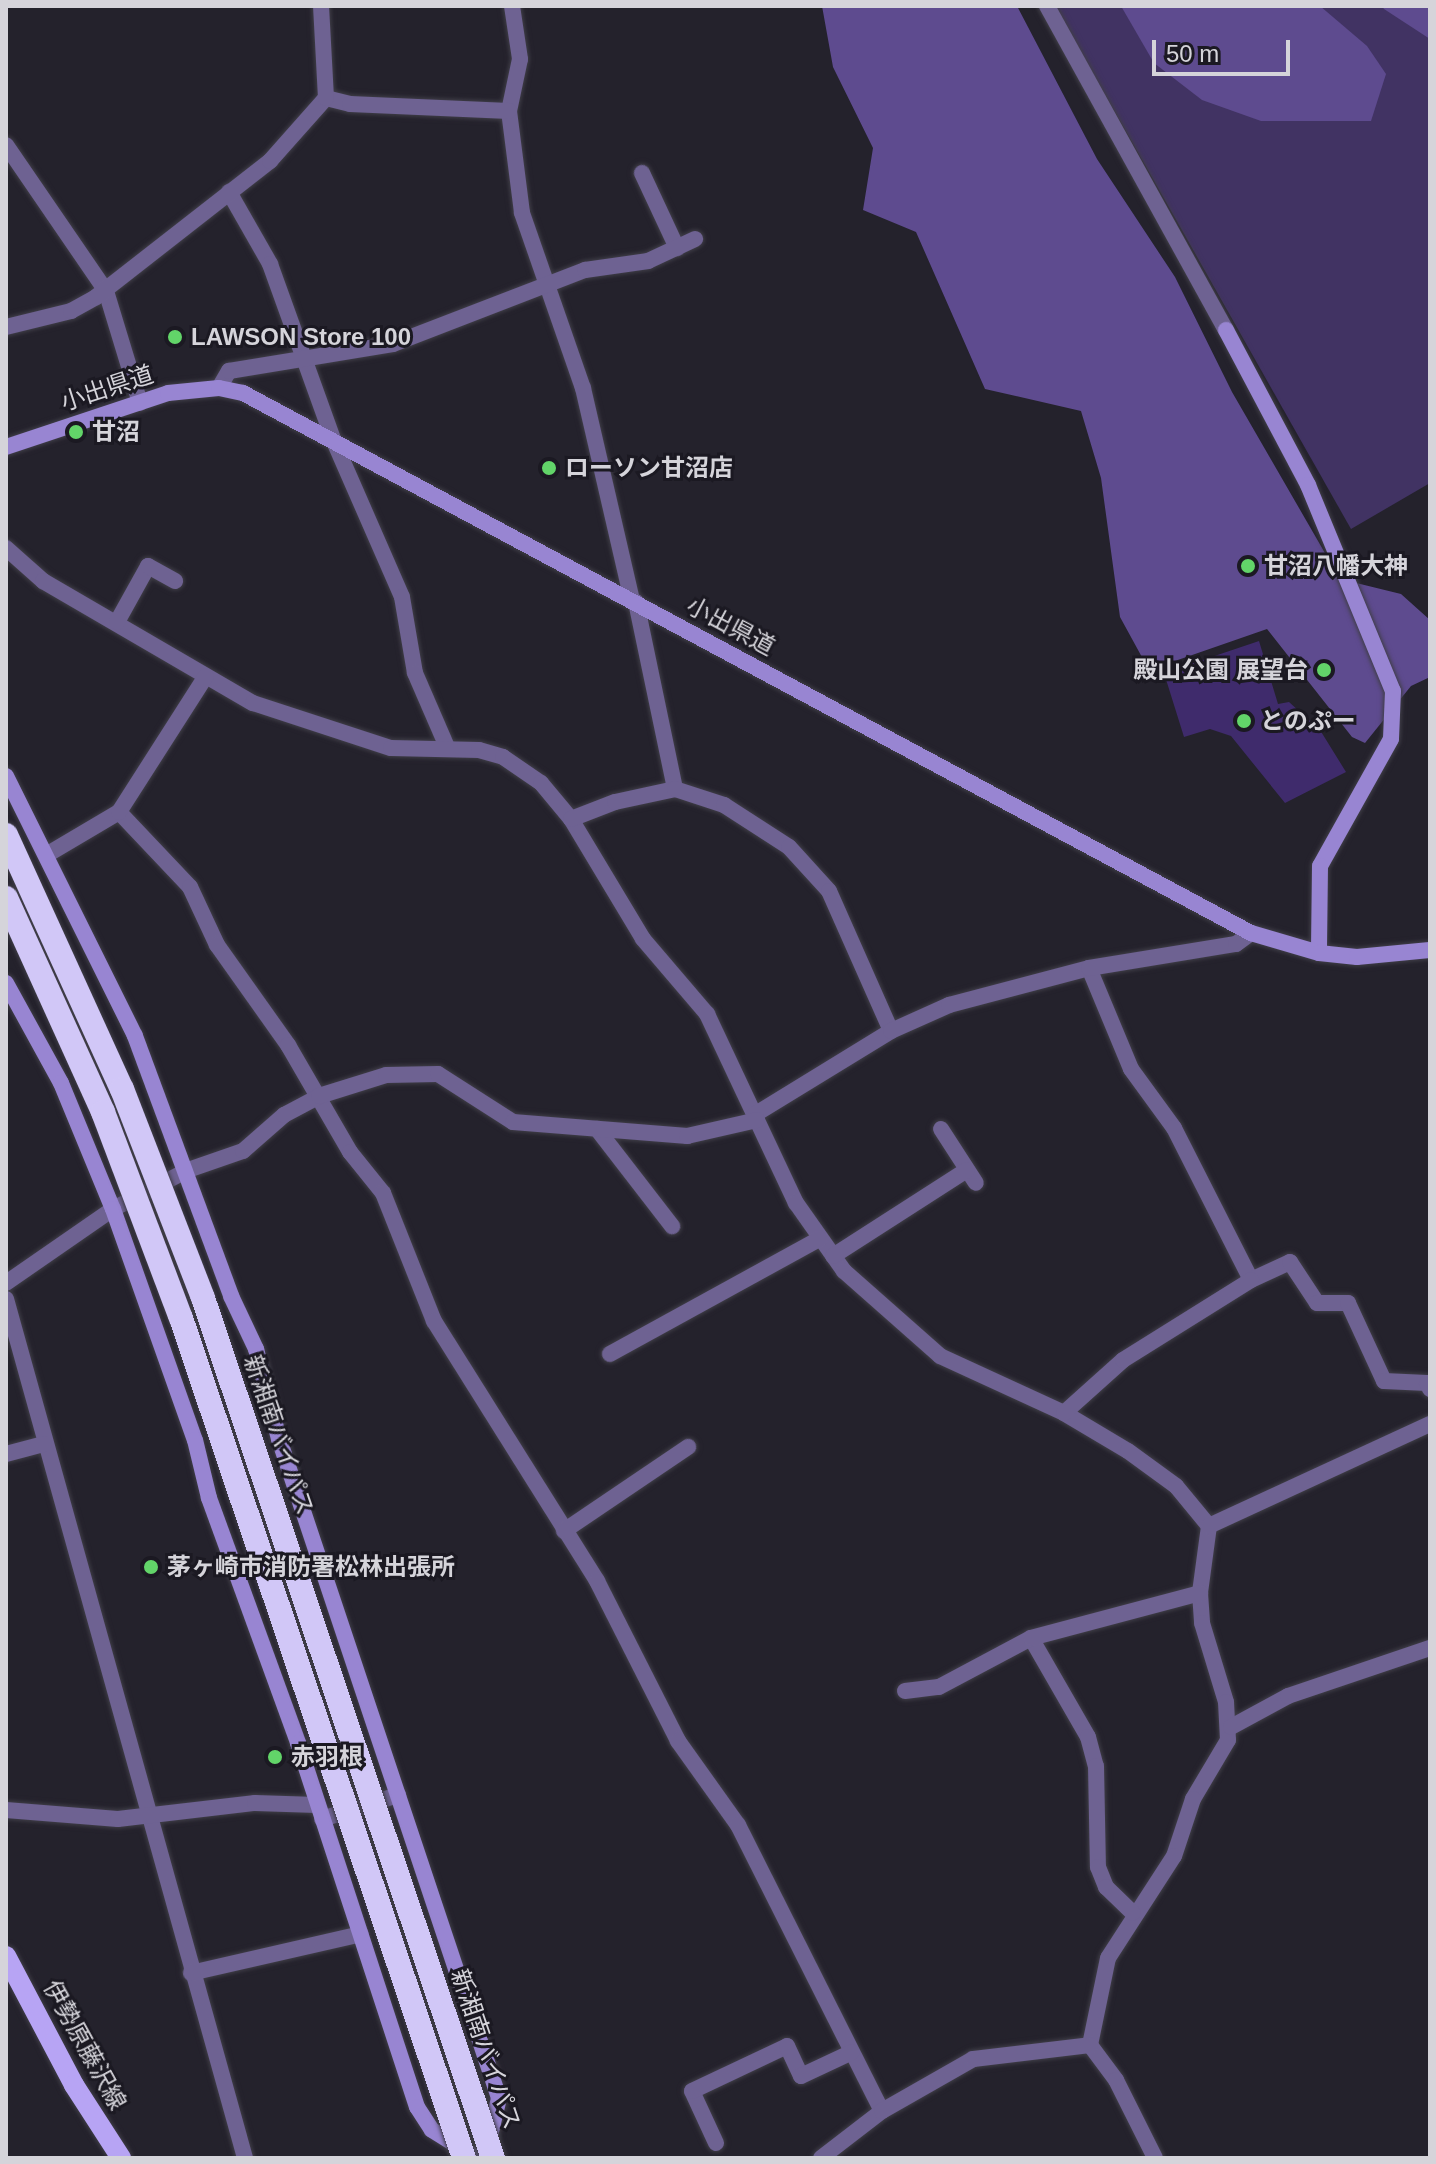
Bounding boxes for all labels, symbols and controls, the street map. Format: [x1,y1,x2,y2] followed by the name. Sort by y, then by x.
[1156,24,1294,74] scale bar
[1166,40,1219,67] text: 50 m
[191,323,411,351] place label: LAWSON Store 100
[166,328,184,346] marker: LAWSON Store 100
[57,359,157,417] street label: 小出県道
[92,418,140,446] place label: 甘沼
[67,423,85,441] marker: 甘沼
[565,454,733,482] place label: ローソン甘沼店
[540,459,558,477] marker: ローソン甘沼店
[1264,552,1408,580] place label: 甘沼八幡大神
[1239,557,1257,575] marker: 甘沼八幡大神
[682,591,780,661] street label: 小出県道
[1133,656,1308,684] place label: 殿山公園 展望台
[1315,661,1333,679] marker: 殿山公園 展望台
[1260,707,1356,735] place label: とのぷー
[1235,712,1253,730] marker: とのぷー
[238,1351,320,1519] street label: 新湘南バイパス
[167,1553,455,1581] place label: 茅ヶ崎市消防署松林出張所
[142,1558,160,1576] marker: 茅ヶ崎市消防署松林出張所
[291,1743,363,1771] place label: 赤羽根
[266,1748,284,1766] marker: 赤羽根
[445,1965,527,2133] street label: 新湘南バイパス
[37,1975,133,2115] street label: 伊勢原藤沢線

